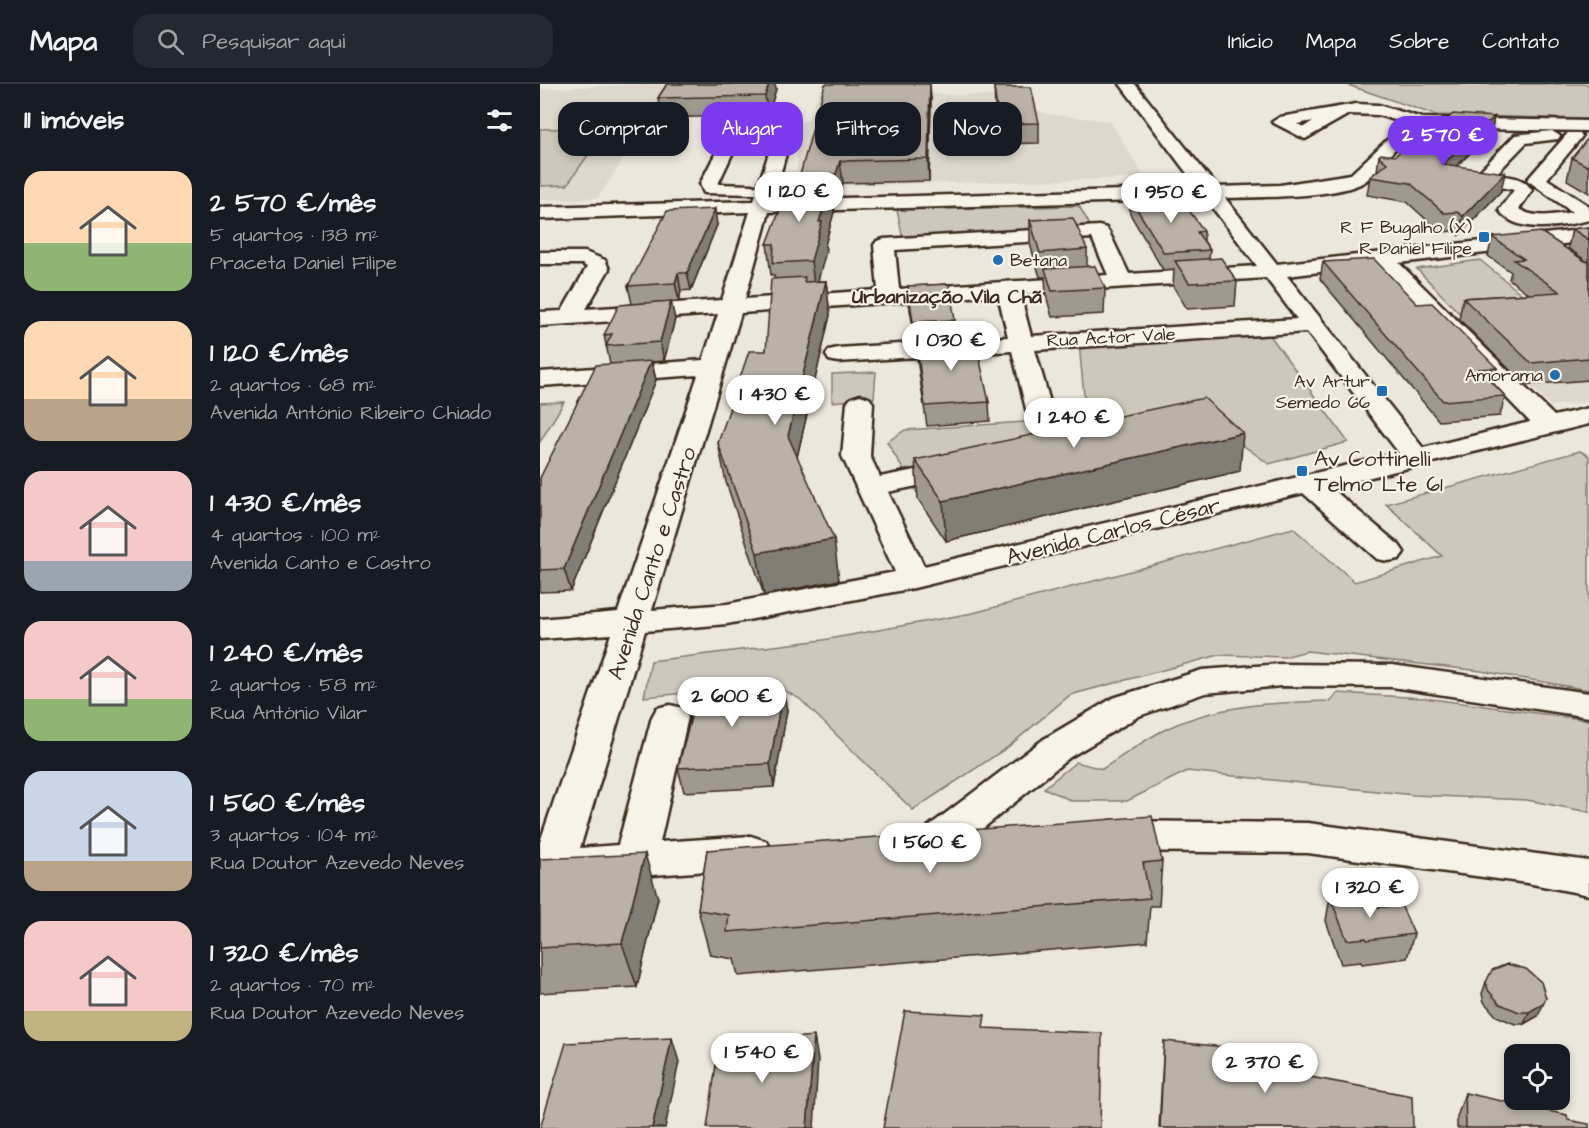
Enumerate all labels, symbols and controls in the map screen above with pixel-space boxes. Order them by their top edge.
search box [133,14,553,68]
text: Mapa [30,22,97,61]
icon: search [154,25,187,58]
text: Pesquisar aqui [202,26,345,57]
text: Início [1228,27,1273,56]
text: Mapa [1306,27,1356,56]
text: Sobre [1389,27,1449,56]
text: Contato [1482,27,1559,56]
text: 11 imóveis [24,102,124,138]
chip: Comprar [558,102,689,156]
chip: Alugar [701,102,803,156]
chip: Filtros [815,102,921,156]
chip: Novo [933,102,1022,156]
icon: filters [483,104,516,137]
pin: 2 570 € [1388,116,1498,167]
text: 2 570 € [1402,121,1484,149]
pin: 1 120 € [744,172,854,223]
pin: 1 950 € [1116,173,1226,224]
text: 1 120 € [768,177,830,205]
text: 1 950 € [1135,178,1207,206]
text: 2 570 €/mês [210,185,376,221]
icon: home [72,195,144,267]
place label: R F Bugalho (X) R Daniel Filipe [1340,215,1472,261]
text: 5 quartos · 138 m² [210,221,379,249]
marker: R F Bugalho (X) R Daniel Filipe [1477,230,1491,244]
place label: Betana [1010,248,1067,273]
text: Praceta Daniel Filipe [210,249,397,277]
marker: Betana [991,253,1005,267]
district label: Urbanização Vila Chã [852,283,1043,311]
pin: 1 030 € [896,321,1006,372]
street label: Rua Actor Vale [1046,322,1176,353]
text: 1 030 € [916,326,986,354]
text: 1 120 €/mês [210,335,349,371]
icon: home [72,345,144,417]
place label: Amorama [1465,363,1543,388]
marker: Amorama [1548,368,1562,382]
place label: Av Artur Semedo 66 [1276,369,1370,415]
text: 2 quartos · 68 m² [210,371,376,399]
pin: 1 430 € [720,375,830,426]
text: 1 430 € [740,380,810,408]
marker: Av Artur Semedo 66 [1375,384,1389,398]
pin: 1 240 € [1019,398,1129,449]
text: Avenida António Ribeiro Chiado [210,399,491,427]
text: 1 240 € [1038,403,1110,431]
street label: Avenida Canto e Castro [600,443,705,684]
place label: Av Cottinelli Telmo Lte 61 [1314,444,1443,500]
marker: Av Cottinelli Telmo Lte 61 [1295,464,1309,478]
text: 1 430 €/mês [210,485,361,521]
street label: Avenida Carlos César [1003,490,1224,573]
icon: home [72,495,144,567]
text: 4 quartos · 100 m² [210,521,380,549]
text: Avenida Canto e Castro [210,549,431,577]
text: 1 240 €/mês [210,635,363,671]
icon: home [72,645,144,717]
text: 2 quartos · 58 m² [210,671,378,699]
pin: 2 600 € [677,677,787,728]
text: 2 600 € [691,682,773,710]
text: Rua António Vilar [210,699,367,727]
text: 1 560 €/mês [210,785,365,821]
icon: home [72,795,144,867]
text: 3 quartos · 104 m² [210,821,378,849]
pin: 1 560 € [875,823,985,874]
text: 1 560 € [893,828,967,856]
text: Rua Doutor Azevedo Neves [210,849,464,877]
pin: 1 320 € [1315,868,1425,919]
text: 1 320 € [1336,873,1404,901]
text: 1 320 €/mês [210,935,359,971]
icon: home [72,945,144,1017]
text: 2 quartos · 70 m² [210,971,375,999]
text: Rua Doutor Azevedo Neves [210,999,464,1027]
pin: 1 540 € [707,1033,817,1084]
text: 1 540 € [725,1038,799,1066]
pin: 2 370 € [1210,1043,1320,1094]
map controls [1504,1044,1570,1110]
button: locate [1504,1044,1570,1110]
text: 2 370 € [1226,1048,1304,1076]

